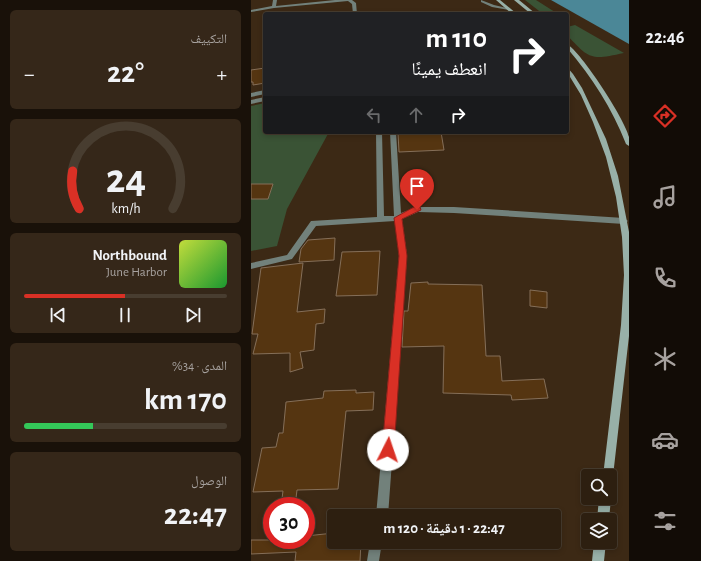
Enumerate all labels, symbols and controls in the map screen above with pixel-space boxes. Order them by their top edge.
text: 110 m [425,25,487,53]
icon: right [501,28,553,80]
text: 22:46 [646,29,684,47]
text: التكييف [191,33,227,46]
text: 22° [107,58,144,88]
text: انعطف يمينًا [411,61,487,79]
text: − [24,63,35,85]
text: + [216,63,227,85]
icon: directions [651,102,679,130]
icon: left [363,104,385,126]
icon: ahead [405,104,427,126]
icon: right [447,104,469,126]
text: 24 [105,159,146,200]
pin [400,169,434,210]
icon: arrive [406,175,428,197]
icon: music [651,183,679,211]
text: km/h [111,202,140,216]
text: Northbound [92,248,167,263]
icon: phone [651,264,679,292]
text: June Harbor [106,266,167,279]
icon: previous [47,304,69,326]
icon: pause [114,304,136,326]
icon: next [182,304,204,326]
icon: climate [651,345,679,373]
text: المدى · 34% [172,360,227,373]
text: 170 km [144,385,227,415]
icon: car [651,426,679,454]
position arrow [367,429,409,471]
map controls [581,469,617,549]
button: search [581,469,617,505]
text: الوصول [191,475,227,488]
speed limit sign: 30 [263,497,315,549]
text: 22:47 [164,500,227,530]
icon: filters [651,507,679,535]
button: layers [581,513,617,549]
text: 22:47 · 1 دقيقة · 120 m [383,521,505,536]

